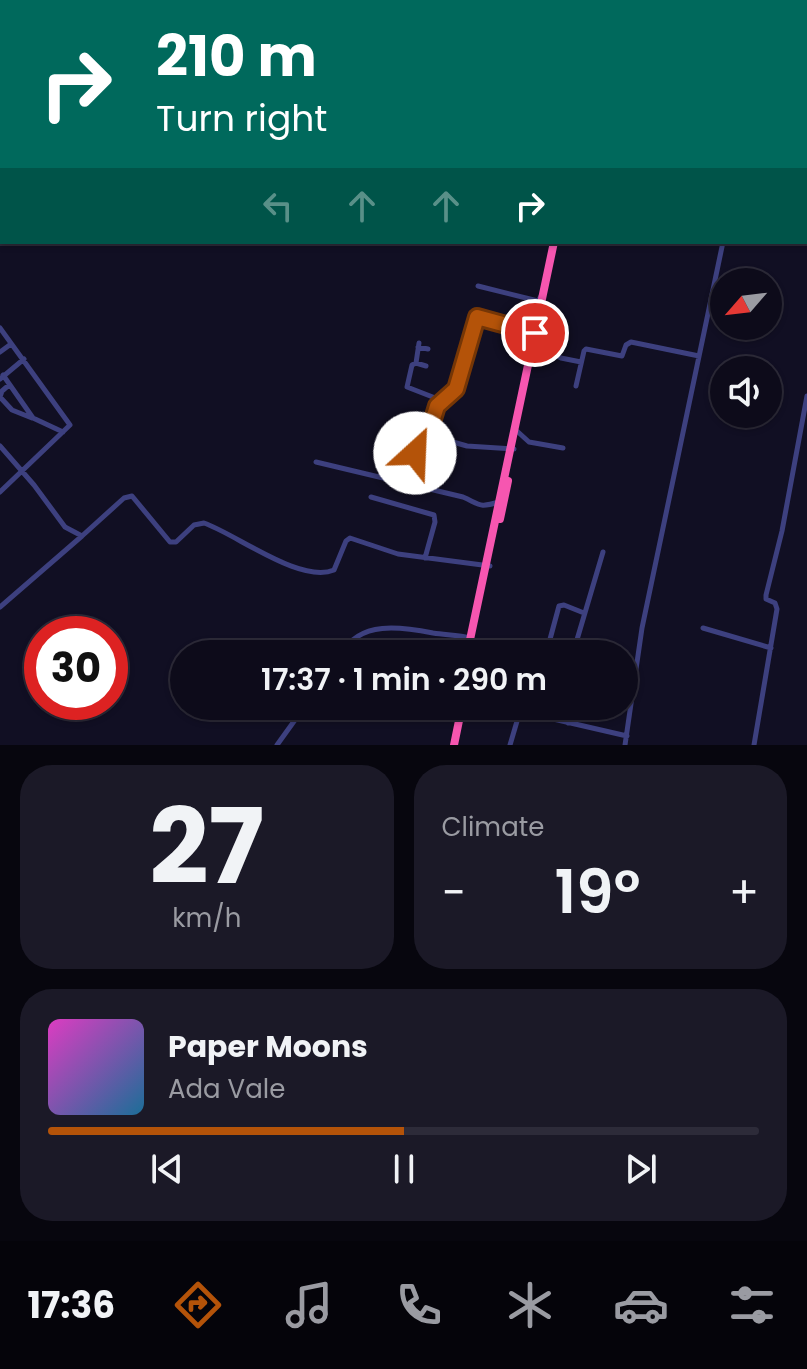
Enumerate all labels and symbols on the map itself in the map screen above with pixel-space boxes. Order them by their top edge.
north arrow [710,268,782,340]
pin [501,299,569,367]
position arrow [373,411,457,495]
speed limit sign: 30 [24,616,128,720]

